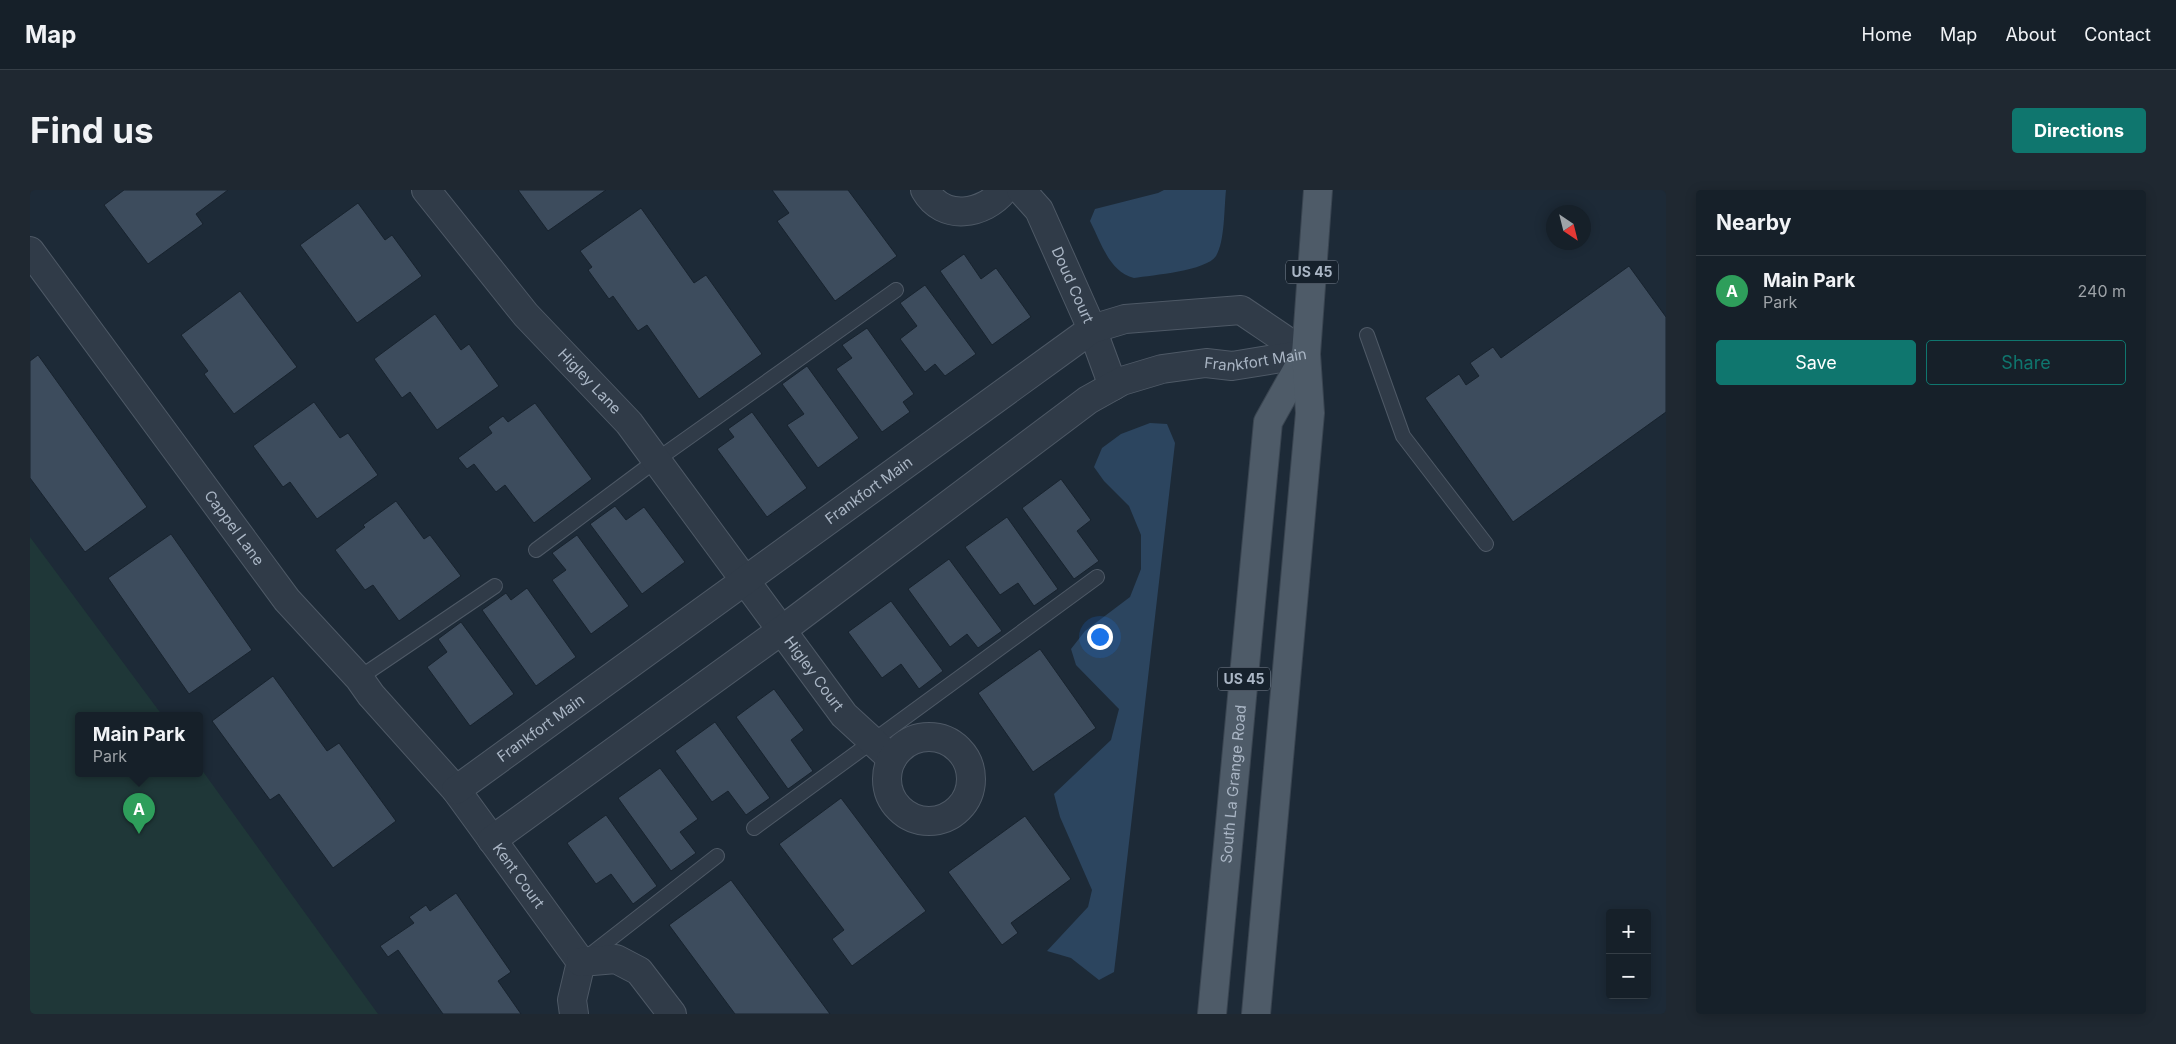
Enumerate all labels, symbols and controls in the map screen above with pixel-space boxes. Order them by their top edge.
text: Map [25,20,76,49]
text: Home [1862,24,1912,45]
text: Map [1940,24,1977,45]
text: About [2005,24,2056,45]
text: Contact [2084,24,2151,45]
button: Directions [2012,108,2146,153]
text: Find us [30,109,154,151]
north arrow [1546,205,1591,250]
text: Nearby [1716,210,1791,235]
street label: Doud Court [1048,244,1098,326]
road number: US 45 [1286,260,1338,284]
text: Main Park [1763,269,1855,292]
text: A [1726,281,1738,301]
text: 240 m [2078,281,2126,301]
text: Park [1763,292,1797,312]
button: Save [1716,340,1916,385]
button: Share [1926,340,2126,385]
street label: Higley Lane [554,344,625,418]
street label: Frankfort Main [1203,344,1308,375]
street label: Frankfort Main [821,452,916,528]
street label: Cappel Lane [200,486,268,569]
your location [1087,624,1113,650]
street label: Higley Court [780,632,848,715]
road number: US 45 [1218,668,1270,690]
street label: Frankfort Main [493,690,588,766]
street label: South La Grange Road [1216,704,1250,864]
popup [75,712,203,777]
text: Main Park [93,723,185,746]
text: Park [93,746,127,766]
pin: A [123,793,155,834]
street label: Kent Court [489,839,549,912]
map controls [1606,909,1651,999]
button: + [1606,909,1651,954]
button: − [1606,954,1651,999]

